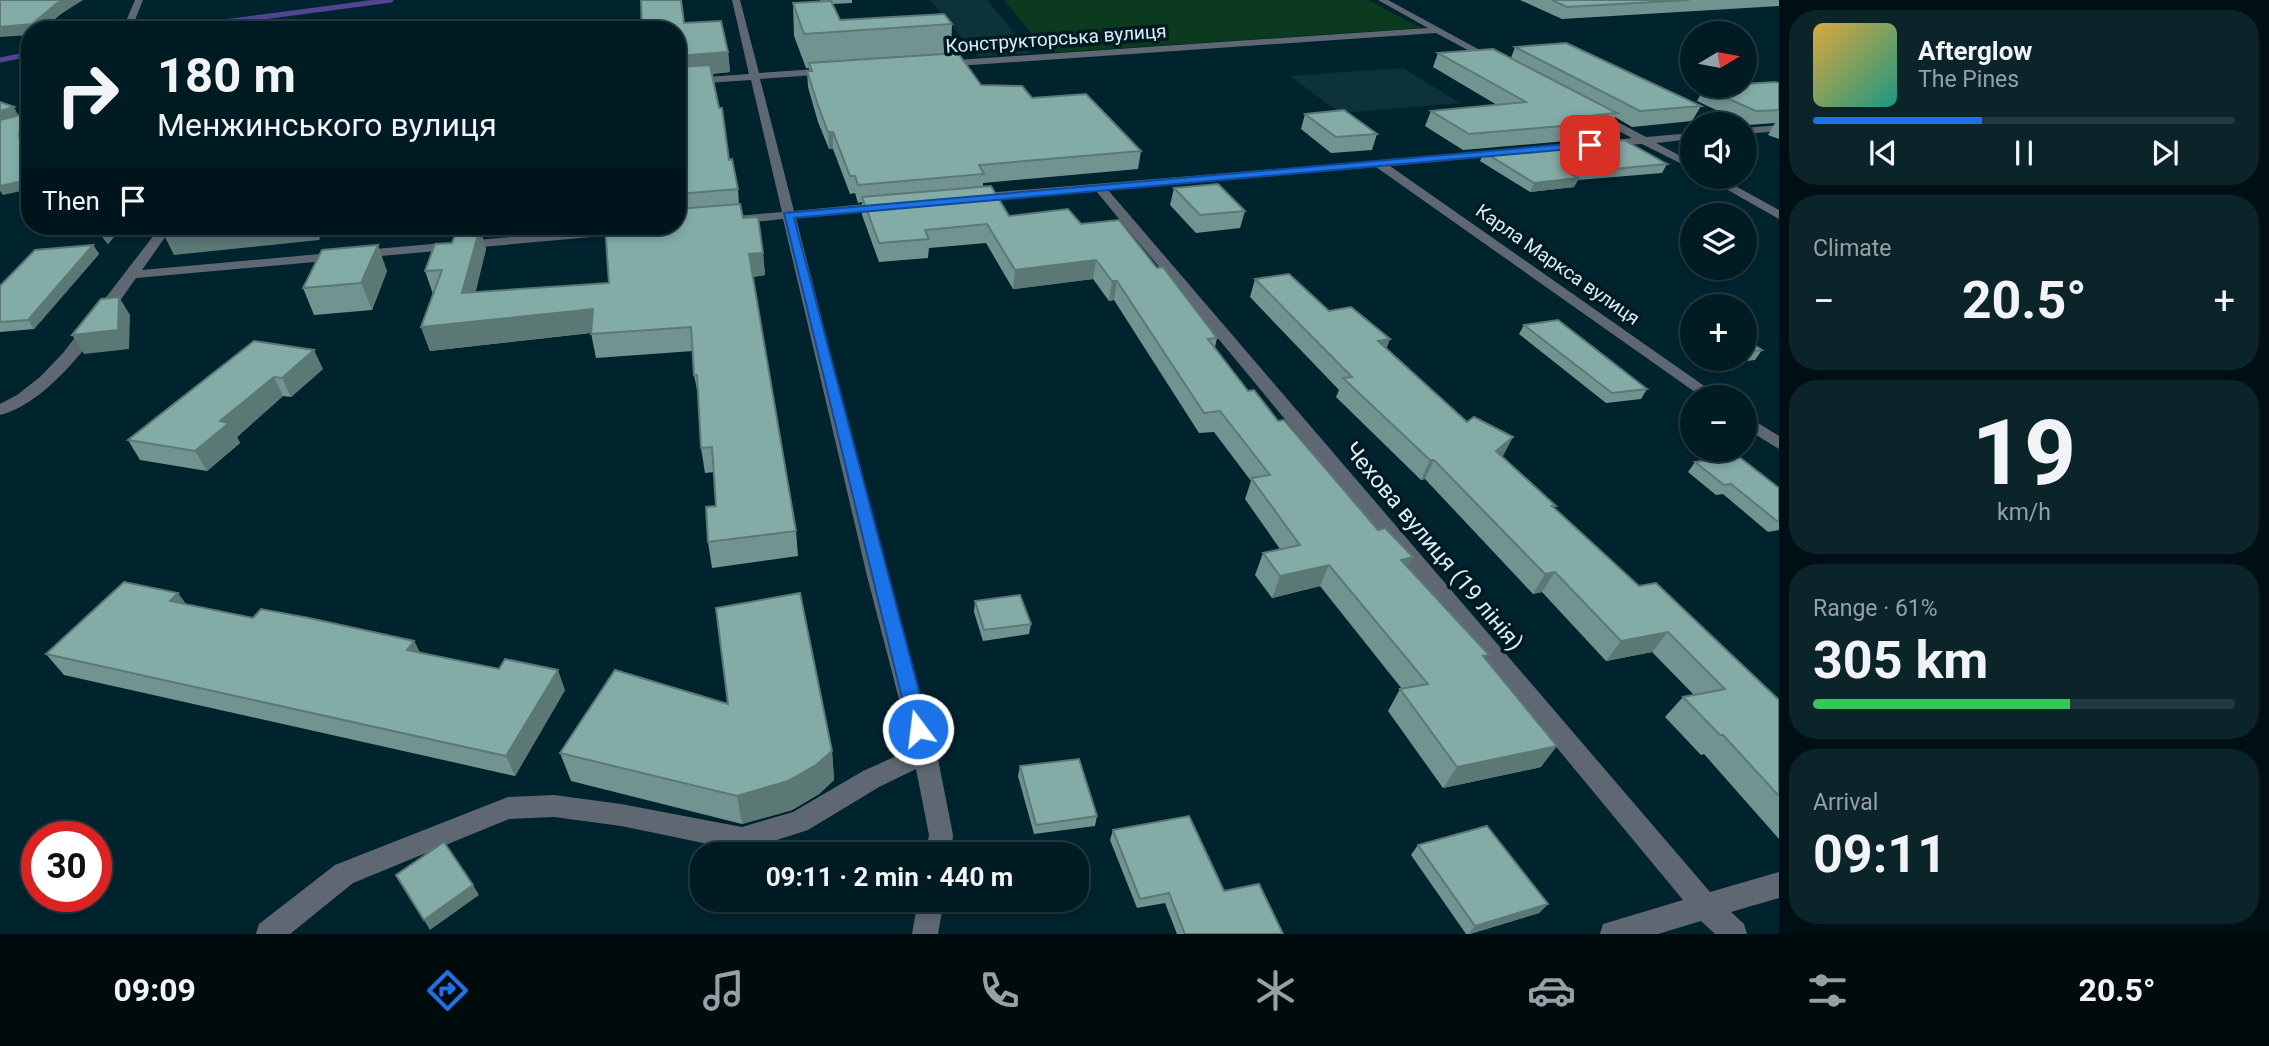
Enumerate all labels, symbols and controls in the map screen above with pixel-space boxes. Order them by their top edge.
street label: Конструкторська вулиця [945,19,1167,58]
north arrow [1680,21,1757,98]
map controls [1680,21,1757,462]
text: Afterglow [1918,36,2032,66]
text: 180 m [157,47,296,104]
icon: right [42,49,133,140]
text: The Pines [1918,66,2019,93]
text: Менжинського вулиця [157,106,497,144]
button: sound [1680,112,1757,189]
pin [1560,115,1620,175]
icon: arrive [1571,126,1609,164]
icon: previous [1864,134,1902,172]
icon: pause [2005,134,2043,172]
icon: next [2146,134,2184,172]
icon: arrive [114,182,152,220]
text: Then [42,186,100,216]
street label: Карла Маркса вулиця [1471,199,1644,330]
button: layers [1680,203,1757,280]
text: Climate [1813,235,1892,262]
text: 20.5° [1962,270,2087,331]
text: − [1813,279,1835,323]
text: + [2213,279,2235,323]
button: + [1680,294,1757,371]
button: − [1680,385,1757,462]
text: 19 [1972,400,2076,506]
street label: Чехова вулиця (19 лiнiя) [1339,437,1529,656]
text: km/h [1997,499,2051,526]
text: Range · 61% [1813,595,1938,622]
text: 305 km [1813,630,1988,691]
position arrow [881,692,955,766]
text: Arrival [1813,789,1878,816]
speed limit sign: 30 [21,821,112,912]
text: 09:11 [1813,824,1947,885]
text: 09:11 · 2 min · 440 m [766,862,1013,892]
icon: directions [423,966,472,1015]
icon: music [699,966,748,1015]
icon: phone [975,966,1024,1015]
icon: climate [1251,966,1300,1015]
icon: car [1527,966,1576,1015]
icon: filters [1803,966,1852,1015]
text: 09:09 [113,971,196,1009]
text: 20.5° [2079,971,2155,1009]

